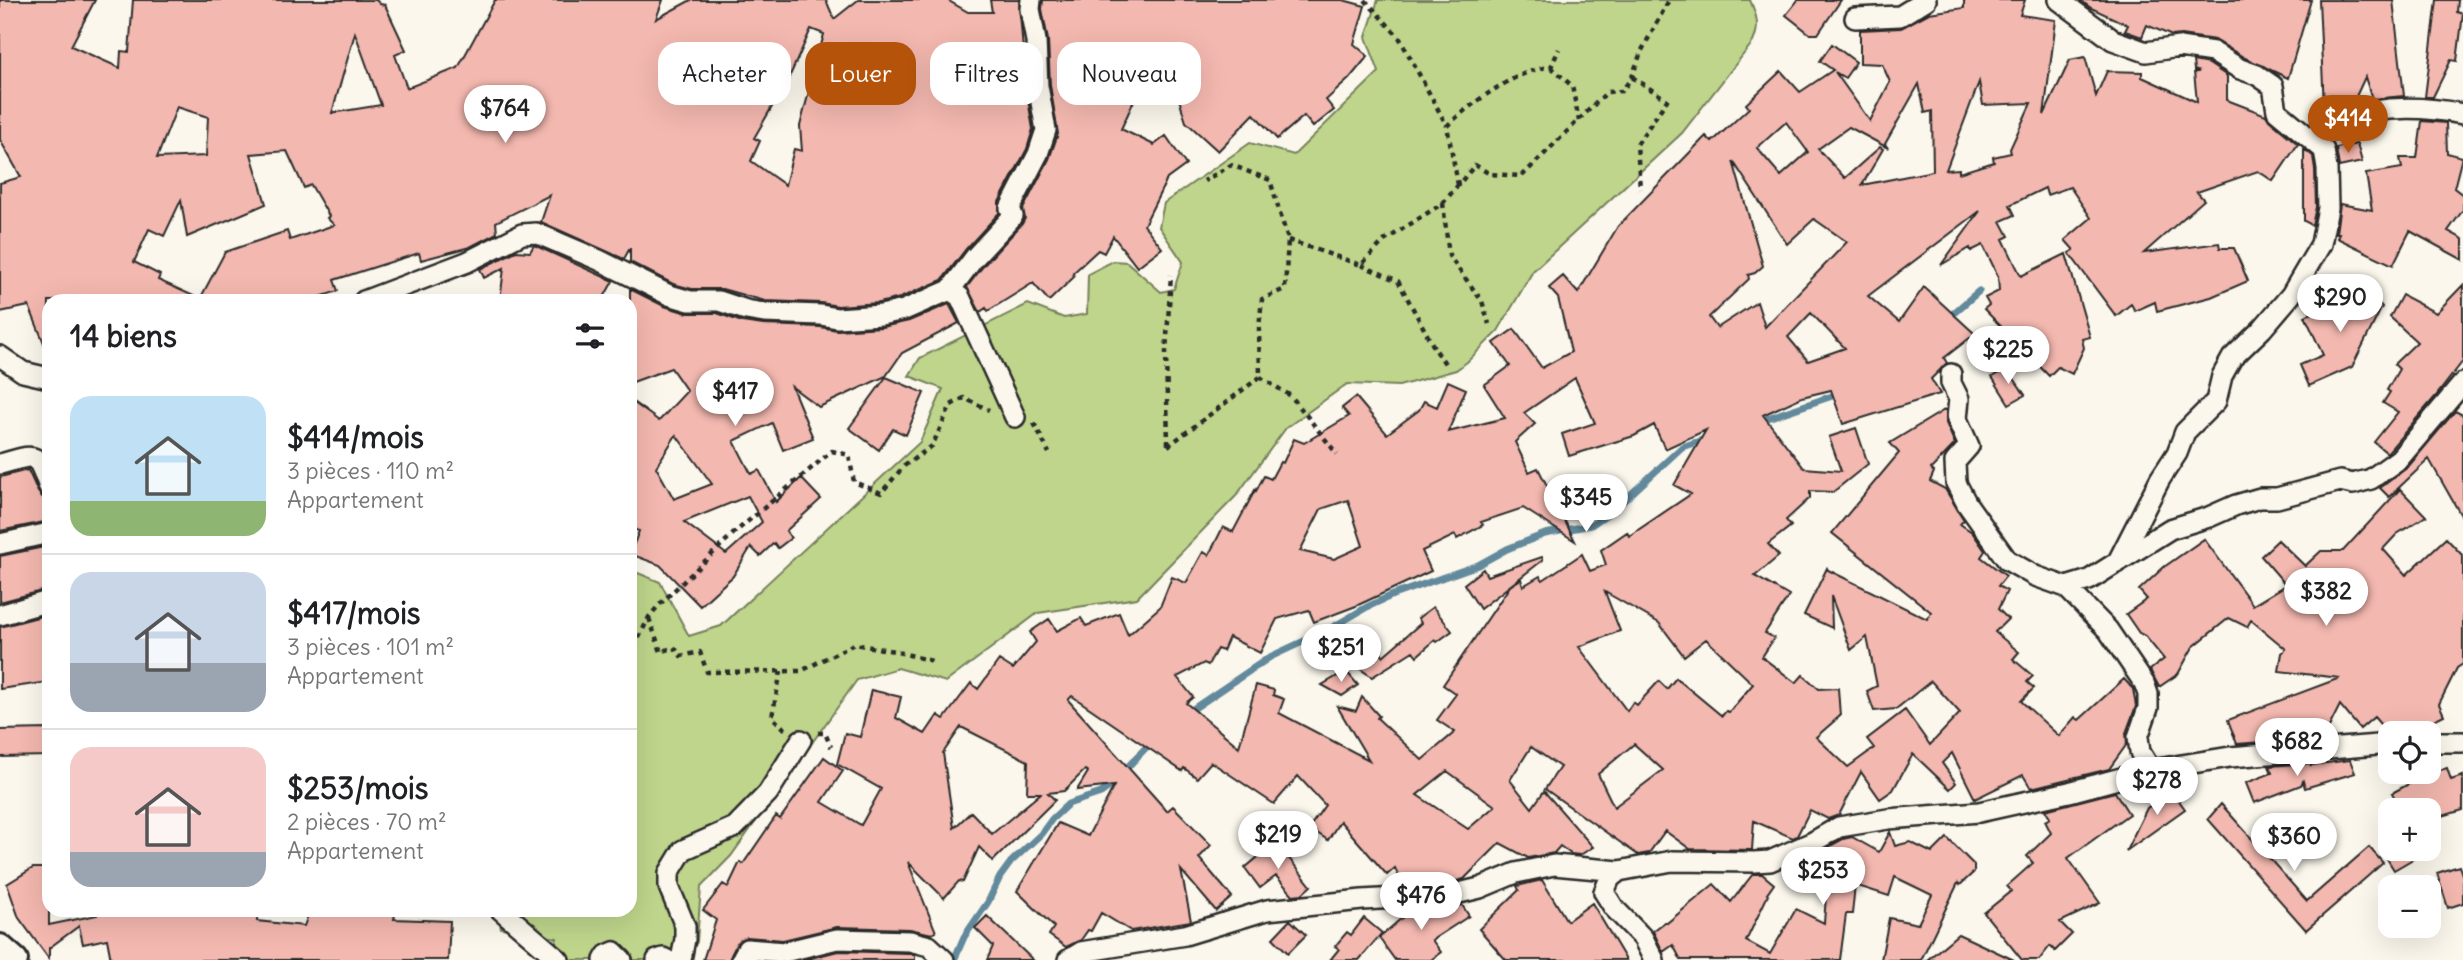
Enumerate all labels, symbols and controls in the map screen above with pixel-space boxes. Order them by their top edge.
chip: Acheter [658,42,791,105]
chip: Louer [805,42,916,105]
chip: Filtres [930,42,1043,105]
chip: Nouveau [1057,42,1201,105]
pin: $764 [464,86,546,145]
text: $764 [480,93,530,122]
pin: $414 [2307,96,2389,155]
text: $414 [2324,103,2372,132]
pin: $290 [2299,274,2381,334]
text: $290 [2313,282,2367,311]
text: 14 biens [70,317,177,355]
icon: filters [571,317,609,355]
pin: $225 [1967,326,2049,386]
text: $225 [1982,334,2034,363]
pin: $417 [694,368,776,428]
text: $417 [712,376,758,405]
text: $414/mois [287,418,424,456]
icon: home [126,424,210,508]
text: 3 pièces · 110 m² [287,456,454,485]
pin: $345 [1545,475,1627,534]
text: $345 [1560,482,1612,511]
text: Appartement [287,485,424,514]
pin: $382 [2285,568,2367,628]
text: $382 [2300,576,2352,605]
text: $417/mois [287,594,421,632]
icon: home [126,600,210,684]
pin: $251 [1300,624,1382,684]
text: 3 pièces · 101 m² [287,632,454,661]
text: $251 [1317,632,1365,661]
text: Appartement [287,661,424,690]
pin: $682 [2256,718,2338,778]
map controls [2378,721,2441,938]
button: locate [2378,721,2441,784]
text: $682 [2271,726,2323,755]
pin: $278 [2116,758,2198,817]
text: $278 [2132,765,2182,794]
text: $253/mois [287,769,428,807]
icon: home [126,775,210,859]
button: + [2378,798,2441,861]
text: 2 pièces · 70 m² [287,807,447,836]
pin: $219 [1237,812,1319,871]
pin: $360 [2253,814,2335,873]
text: $219 [1254,819,1302,848]
text: $360 [2267,821,2321,850]
text: Appartement [287,836,424,865]
pin: $253 [1782,848,1864,907]
text: $253 [1797,855,1849,884]
pin: $476 [1380,872,1462,932]
button: − [2378,875,2441,938]
text: $476 [1396,880,1446,909]

